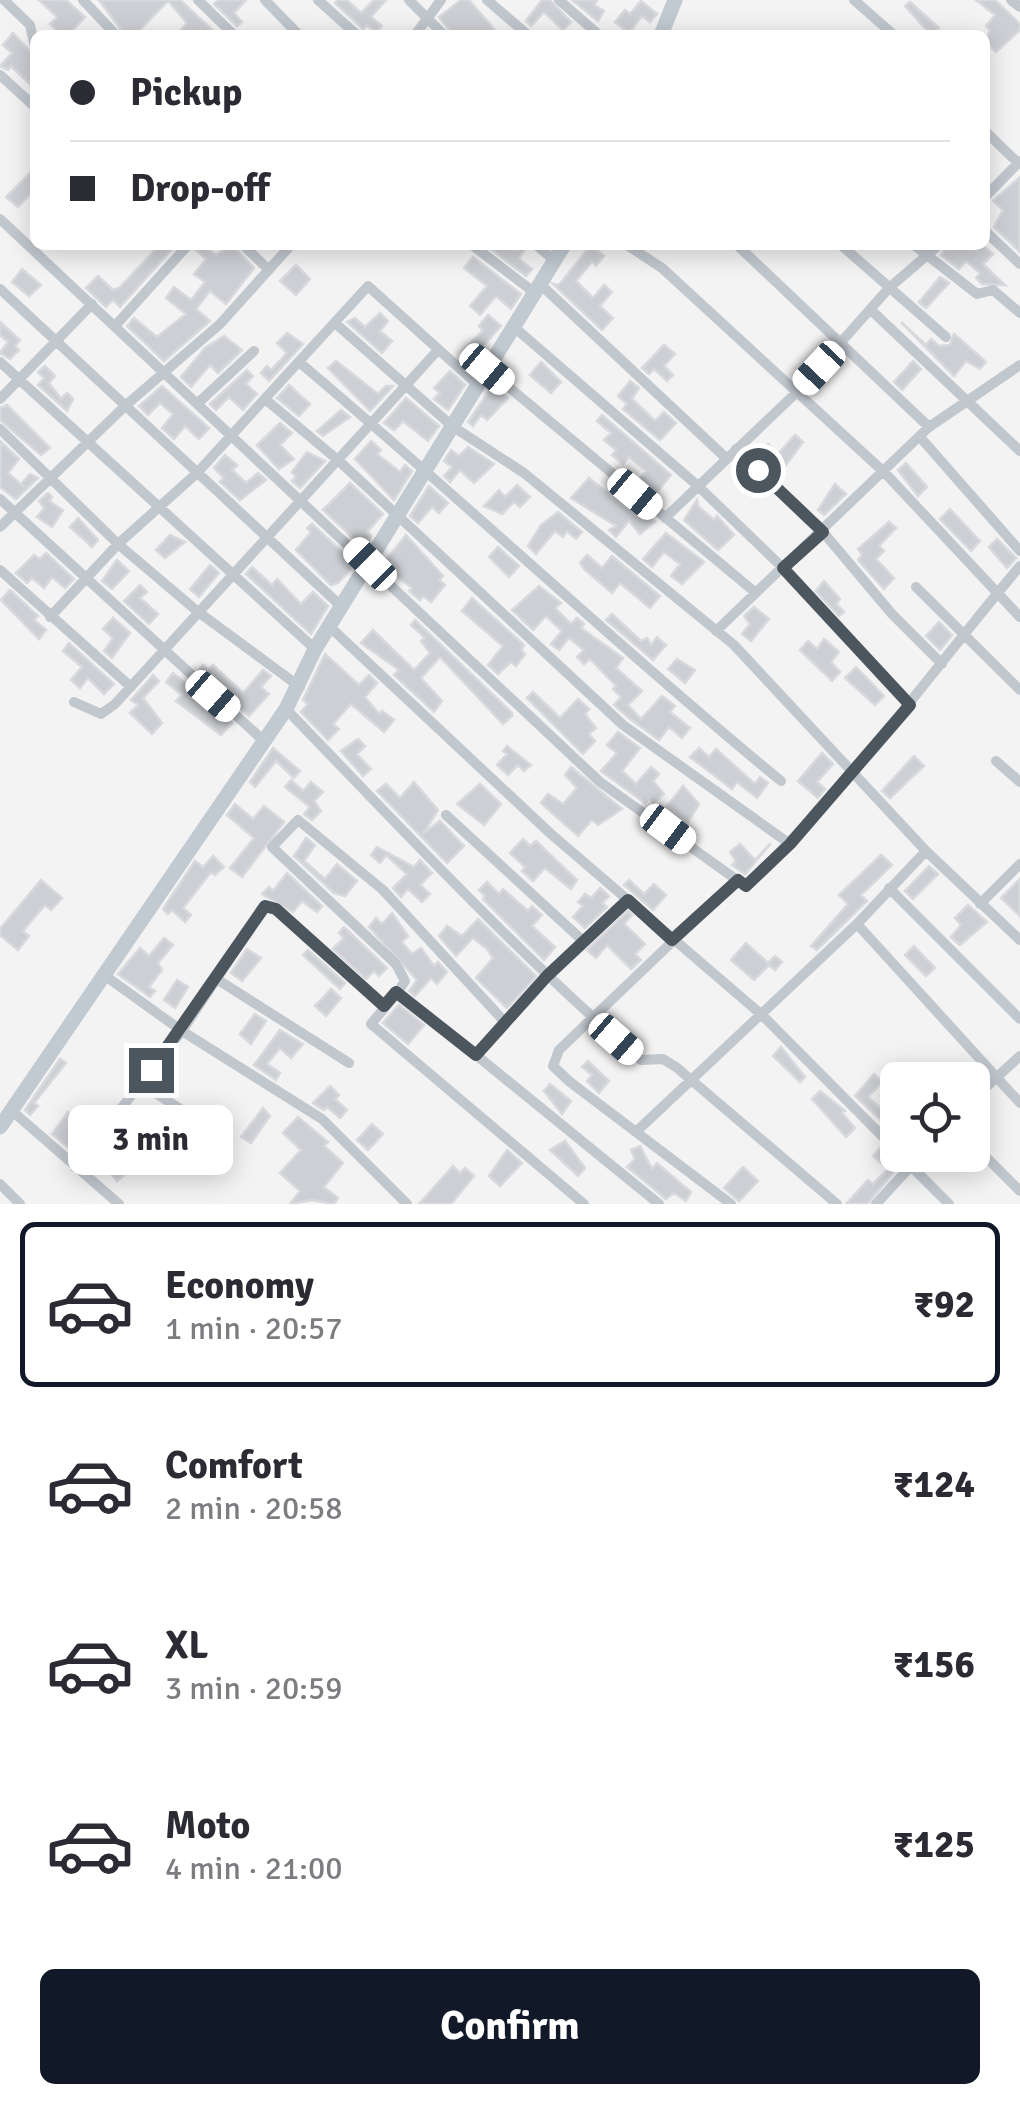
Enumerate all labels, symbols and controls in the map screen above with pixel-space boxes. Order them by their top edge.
text: Pickup [130,69,242,116]
text: Drop-off [130,165,270,212]
car [788,336,850,400]
car [454,338,520,400]
route start [736,448,781,493]
car [602,463,668,525]
car [338,532,402,596]
car [181,665,245,727]
car [635,799,701,859]
car [584,1008,648,1070]
route end [129,1048,174,1093]
map controls [880,1062,990,1172]
button: locate [880,1062,990,1172]
callout: 3 min [68,1105,234,1175]
text: 3 min [112,1120,189,1159]
icon: car [45,1260,135,1350]
text: Economy [165,1262,314,1309]
text: ₹92 [913,1281,975,1328]
text: 1 min · 20:57 [165,1309,343,1348]
icon: car [45,1440,135,1530]
text: Comfort [165,1442,303,1489]
text: ₹124 [893,1461,975,1508]
text: 2 min · 20:58 [165,1489,343,1528]
icon: car [45,1620,135,1710]
text: XL [165,1622,208,1669]
text: ₹156 [893,1641,975,1688]
text: 3 min · 20:59 [165,1669,343,1708]
icon: car [45,1800,135,1890]
text: Moto [165,1802,250,1849]
text: ₹125 [893,1821,975,1868]
text: 4 min · 21:00 [165,1849,343,1888]
button: Confirm [40,1969,980,2084]

